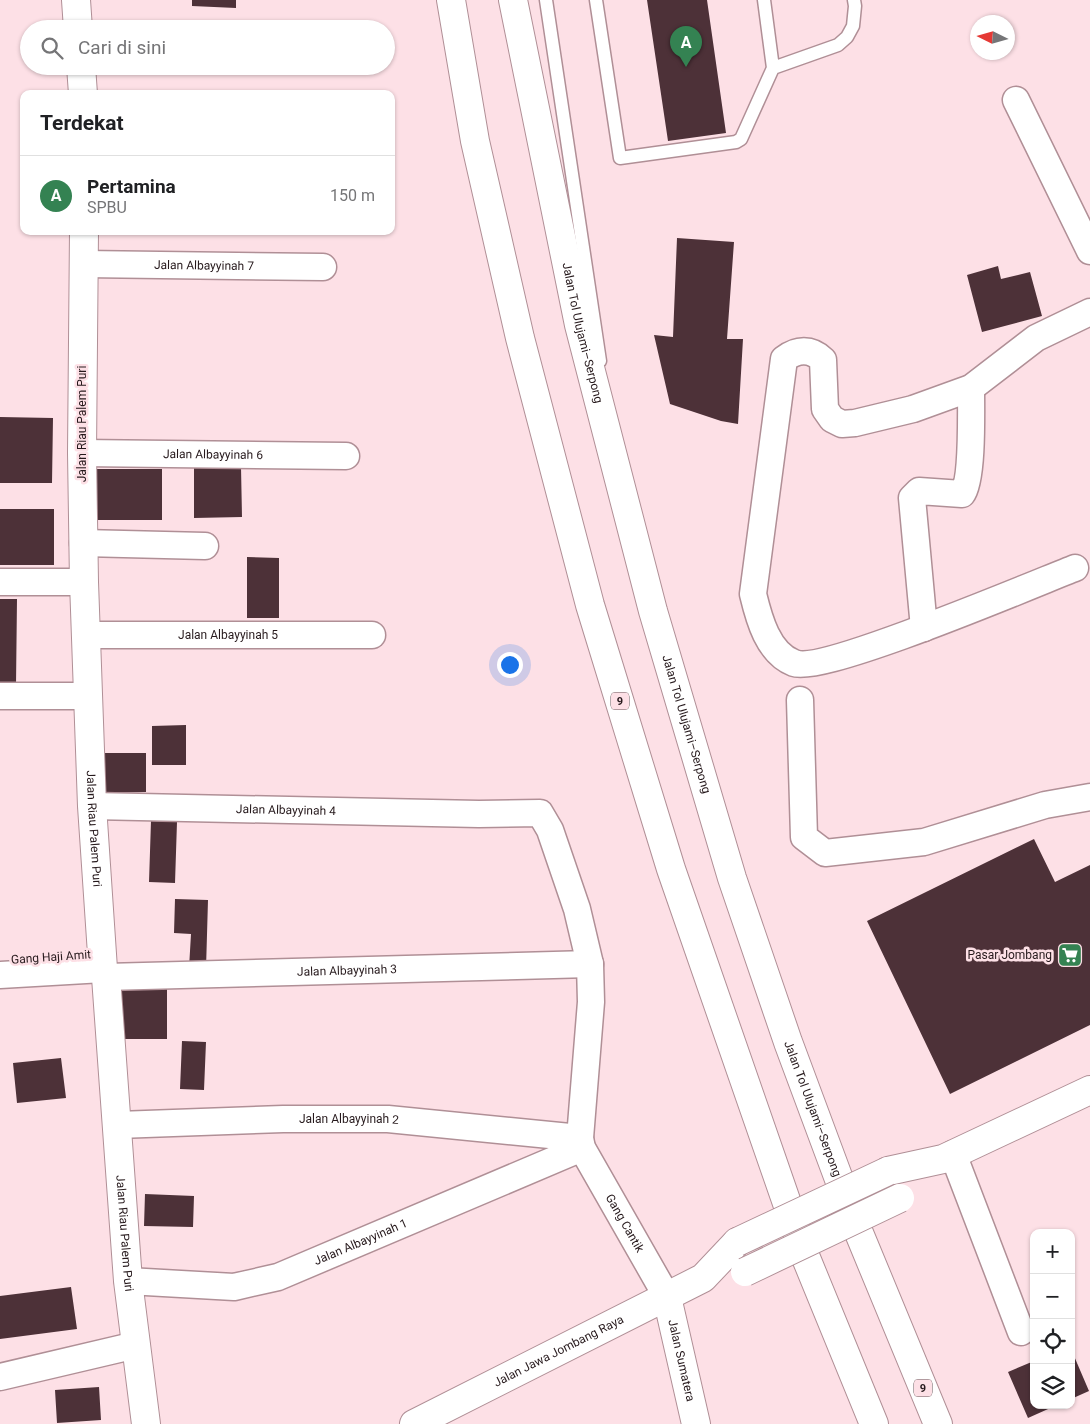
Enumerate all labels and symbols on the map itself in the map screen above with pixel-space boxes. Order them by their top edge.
north arrow [970,15,1015,60]
pin: A [670,26,702,67]
street label: Jalan Albayyinah 7 [154,258,254,273]
street label: Jalan Tol Ulujami–Serpong [559,261,606,405]
street label: Jalan Riau Palem Puri [75,366,89,482]
street label: Jalan Albayyinah 6 [163,447,263,462]
street label: Jalan Albayyinah 5 [178,628,278,642]
your location [497,652,523,678]
street label: Jalan Tol Ulujami–Serpong [659,653,714,795]
road number: 9 [611,692,629,709]
street label: Jalan Riau Palem Puri [84,770,104,888]
street label: Jalan Albayyinah 4 [236,802,336,818]
supermarket icon: Pasar Jombang [1057,942,1083,968]
street label: Gang Haji Amit [11,947,92,967]
place label: Pasar Jombang [968,948,1052,962]
street label: Jalan Albayyinah 3 [297,962,397,979]
street label: Jalan Tol Ulujami–Serpong [781,1039,844,1179]
street label: Jalan Albayyinah 2 [299,1112,400,1127]
street label: Jalan Riau Palem Puri [113,1175,136,1292]
street label: Gang Cantik [603,1191,648,1256]
street label: Jalan Albayyinah 1 [312,1216,409,1268]
street label: Jalan Jawa Jombang Raya [491,1312,626,1390]
street label: Jalan Sumatera [665,1318,698,1403]
road number: 9 [914,1380,932,1396]

